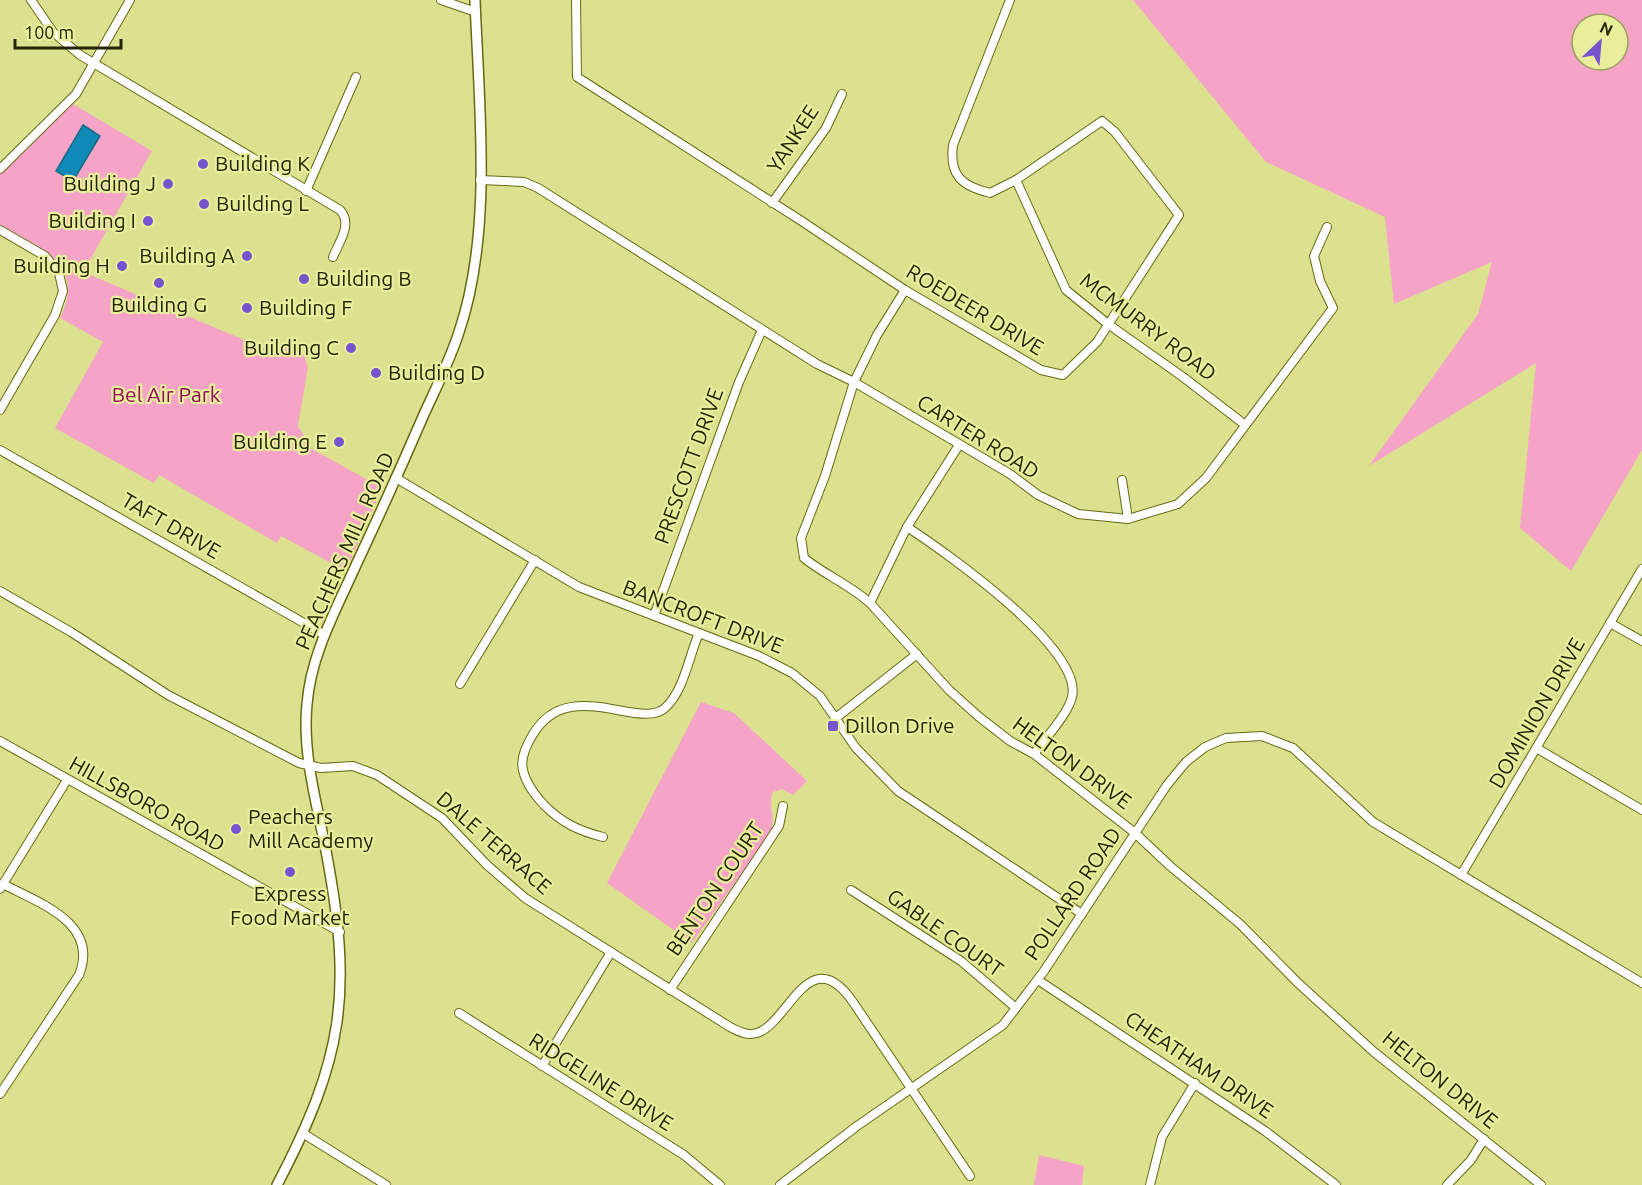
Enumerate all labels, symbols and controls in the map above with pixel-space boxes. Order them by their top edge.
scale bar [15,12,122,50]
north arrow [1570,12,1630,72]
text: N [1597,18,1616,39]
text: 100 m [24,22,74,42]
street label: YANKEE [761,100,823,177]
place label: Building K [215,151,310,175]
marker: Building K [196,157,210,171]
place label: Building J [63,171,156,195]
marker: Building J [161,177,175,191]
place label: Building L [216,191,309,215]
marker: Building L [197,197,211,211]
place label: Building I [48,208,136,232]
marker: Building I [141,214,155,228]
place label: Building A [139,243,235,267]
marker: Building A [240,249,254,263]
place label: Building H [13,253,110,277]
marker: Building H [115,259,129,273]
street label: ROEDEER DRIVE [903,259,1049,360]
place label: Building B [316,266,412,290]
street label: MCMURRY ROAD [1076,267,1221,385]
marker: Building B [297,272,311,286]
marker: Building G [152,276,166,290]
place label: Building G [111,292,207,316]
place label: Building F [259,295,352,319]
marker: Building F [240,301,254,315]
place label: Building C [244,335,339,359]
marker: Building C [344,341,358,355]
place label: Building D [388,360,485,384]
marker: Building D [369,366,383,380]
park label: Bel Air Park [112,382,221,406]
street label: PRESCOTT DRIVE [649,384,727,547]
street label: CARTER ROAD [913,389,1044,483]
place label: Building E [233,429,327,453]
marker: Building E [332,435,346,449]
street label: PEACHERS MILL ROAD [290,448,399,653]
street label: TAFT DRIVE [118,487,225,563]
street label: BANCROFT DRIVE [619,574,787,658]
street label: DOMINION DRIVE [1483,633,1589,792]
street label: HELTON DRIVE [1009,711,1137,813]
place label: Dillon Drive [845,713,955,737]
marker: Dillon Drive [826,719,840,733]
street label: HILLSBORO ROAD [66,750,229,856]
street label: DALE TERRACE [432,786,557,899]
place label: Peachers Mill Academy [248,804,373,852]
street label: BENTON COURT [661,817,768,960]
marker: Peachers Mill Academy [229,822,243,836]
street label: POLLARD ROAD [1019,823,1125,964]
marker: Express Food Market [283,865,297,879]
place label: Express Food Market [230,881,350,929]
street label: GABLE COURT [883,883,1009,981]
street label: CHEATHAM DRIVE [1121,1006,1278,1123]
street label: HELTON DRIVE [1378,1026,1503,1133]
street label: RIDGELINE DRIVE [525,1027,678,1135]

